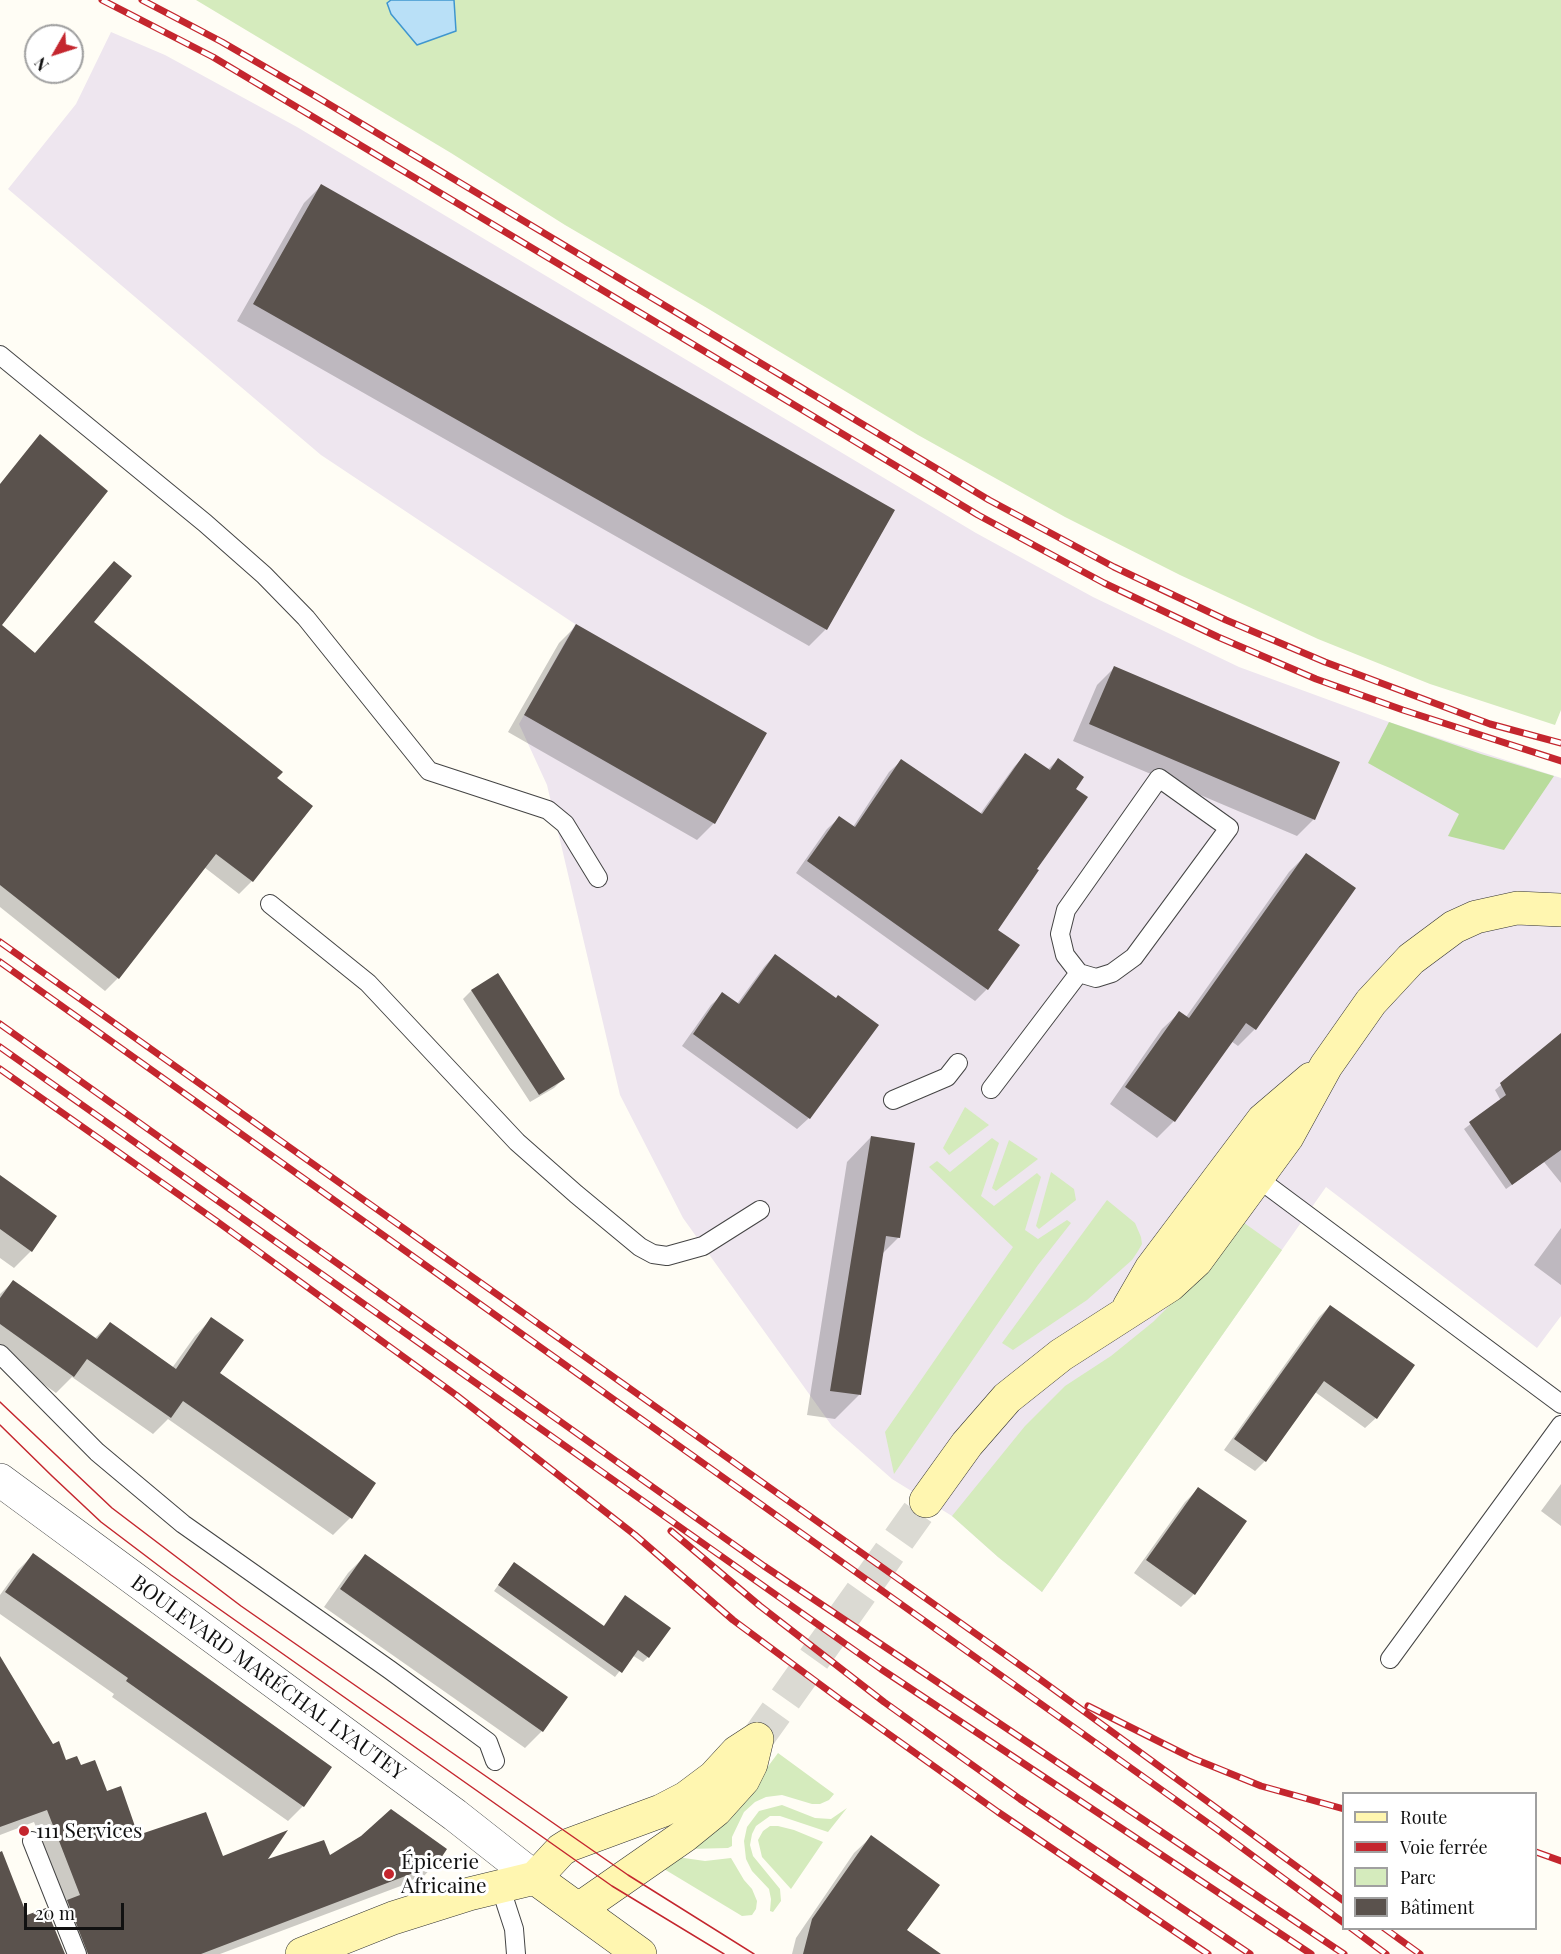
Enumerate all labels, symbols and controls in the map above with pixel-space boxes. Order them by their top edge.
north arrow [24,24,84,84]
text: N [29,53,53,75]
street label: BOULEVARD MARÉCHAL LYAUTEY [126,1570,410,1786]
legend [1342,1792,1537,1930]
text: Route [1400,1805,1447,1829]
place label: 111 Services [36,1818,142,1844]
marker: 111 Services [17,1824,31,1838]
text: Voie ferrée [1400,1835,1488,1859]
place label: Épicerie Africaine [401,1849,487,1899]
text: Parc [1400,1865,1436,1889]
marker: Épicerie Africaine [382,1867,396,1881]
scale bar [27,1891,128,1929]
text: Bâtiment [1400,1895,1474,1919]
text: 20 m [35,1901,75,1925]

